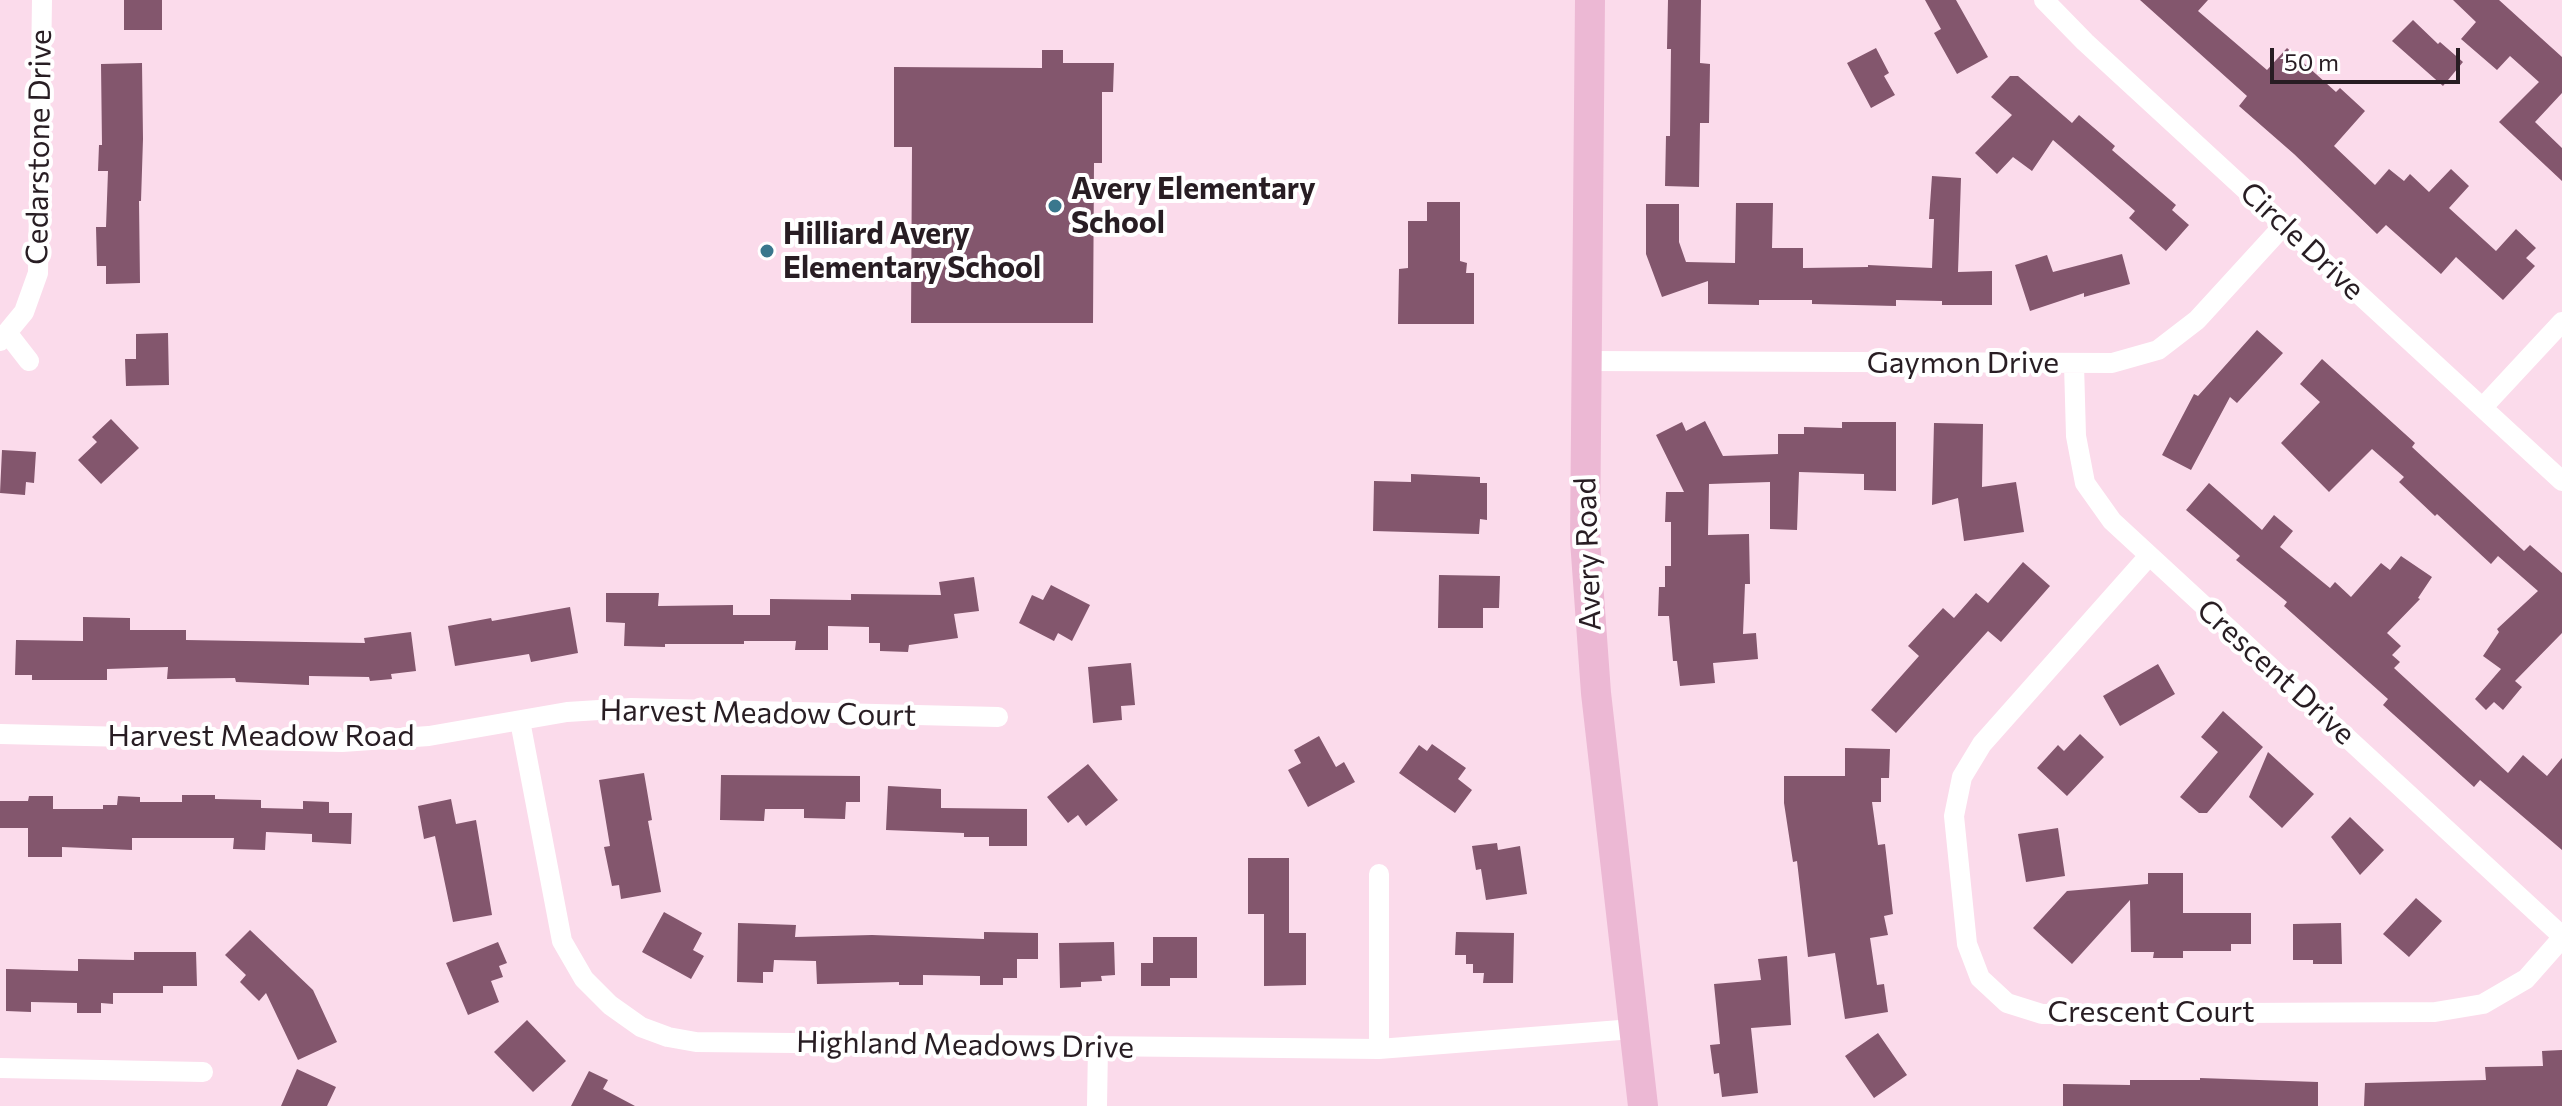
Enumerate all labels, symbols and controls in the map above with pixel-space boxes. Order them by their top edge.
street label: Cedarstone Drive [19,29,59,265]
scale bar [2274,32,2464,82]
text: 50 m [2284,47,2339,76]
place label: Avery Elementary School [1071,171,1316,242]
street label: Circle Drive [2233,175,2371,307]
marker: Avery Elementary School [1046,197,1064,215]
place label: Hilliard Avery Elementary School [783,216,1041,286]
marker: Hilliard Avery Elementary School [758,242,776,260]
street label: Gaymon Drive [1867,345,2059,381]
street label: Avery Road [1567,477,1609,631]
street label: Crescent Drive [2190,592,2362,752]
street label: Harvest Meadow Court [599,692,917,734]
street label: Harvest Meadow Road [107,718,415,754]
street label: Crescent Court [2048,994,2254,1030]
street label: Highland Meadows Drive [796,1024,1134,1066]

